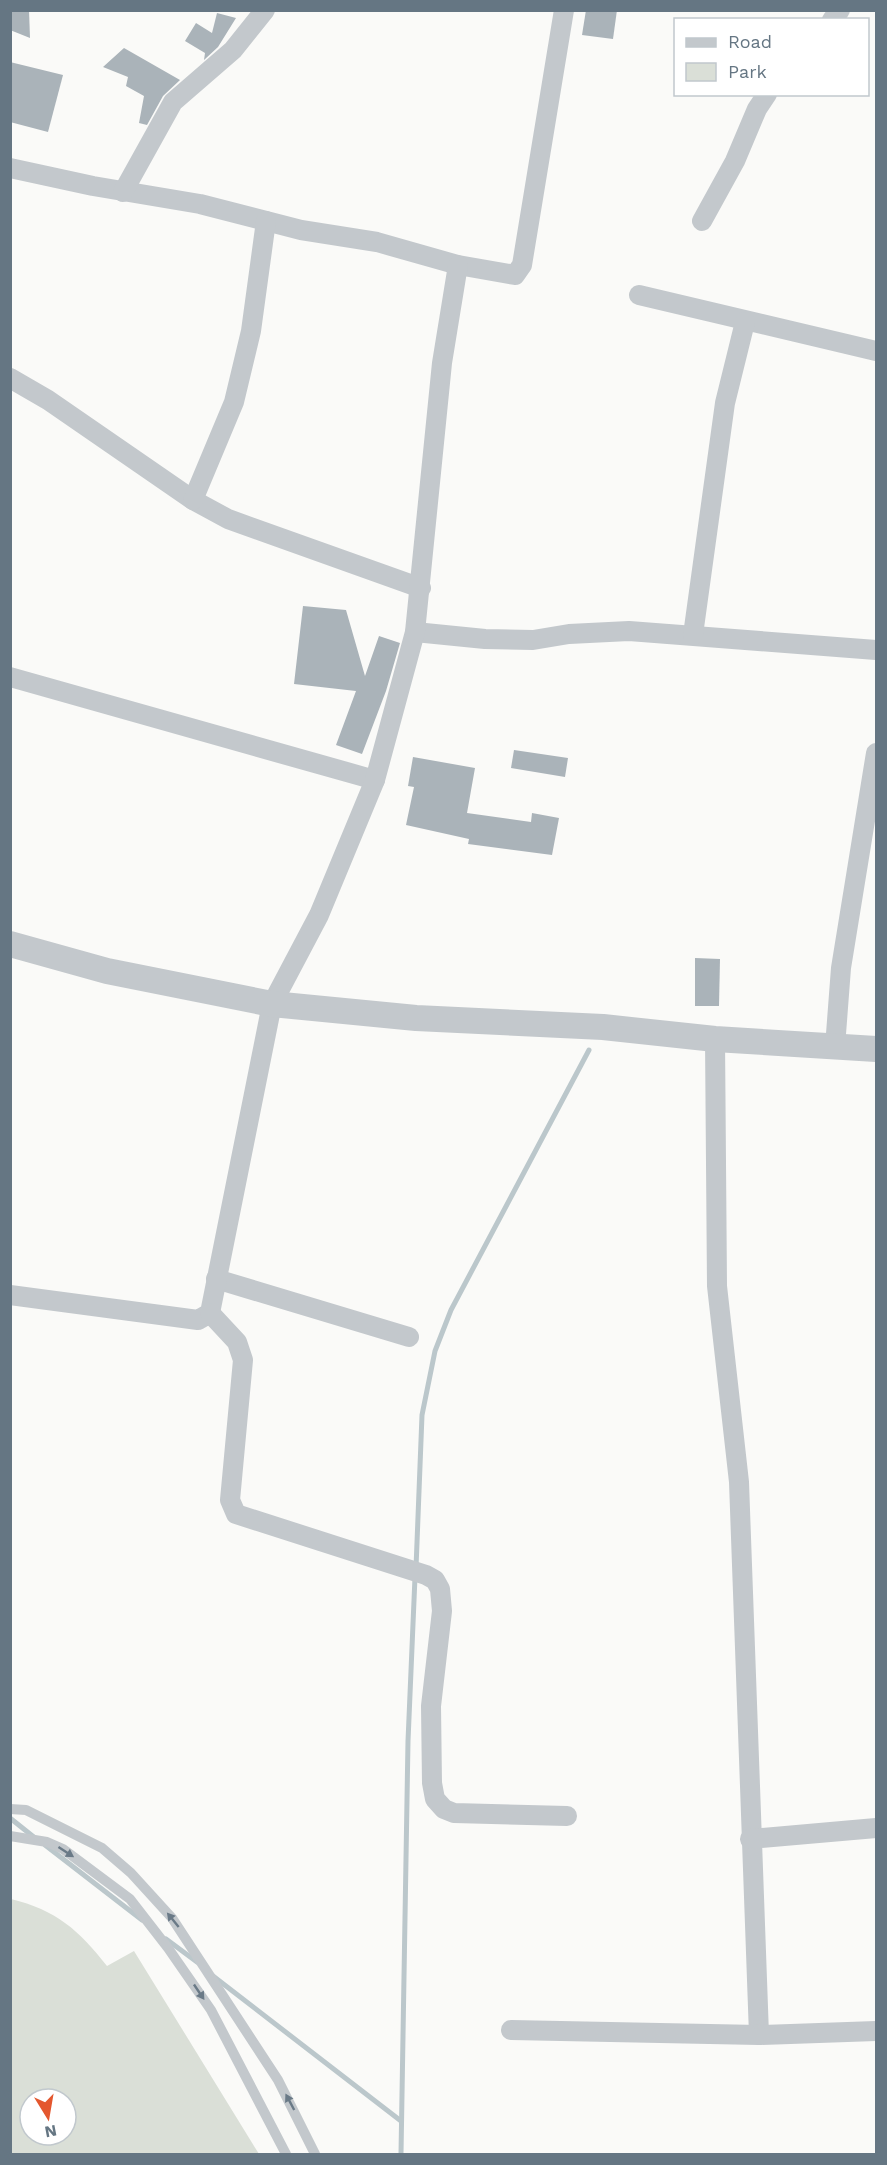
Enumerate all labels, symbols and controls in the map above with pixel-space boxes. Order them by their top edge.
legend [674,18,869,96]
text: Road [728,31,772,52]
text: Park [728,61,767,82]
one-way arrow [57,1847,74,1858]
one-way arrow [167,1912,180,1928]
one-way arrow [193,1984,204,2000]
north arrow [18,2087,78,2147]
one-way arrow [285,2093,294,2110]
text: N [43,2121,58,2142]

